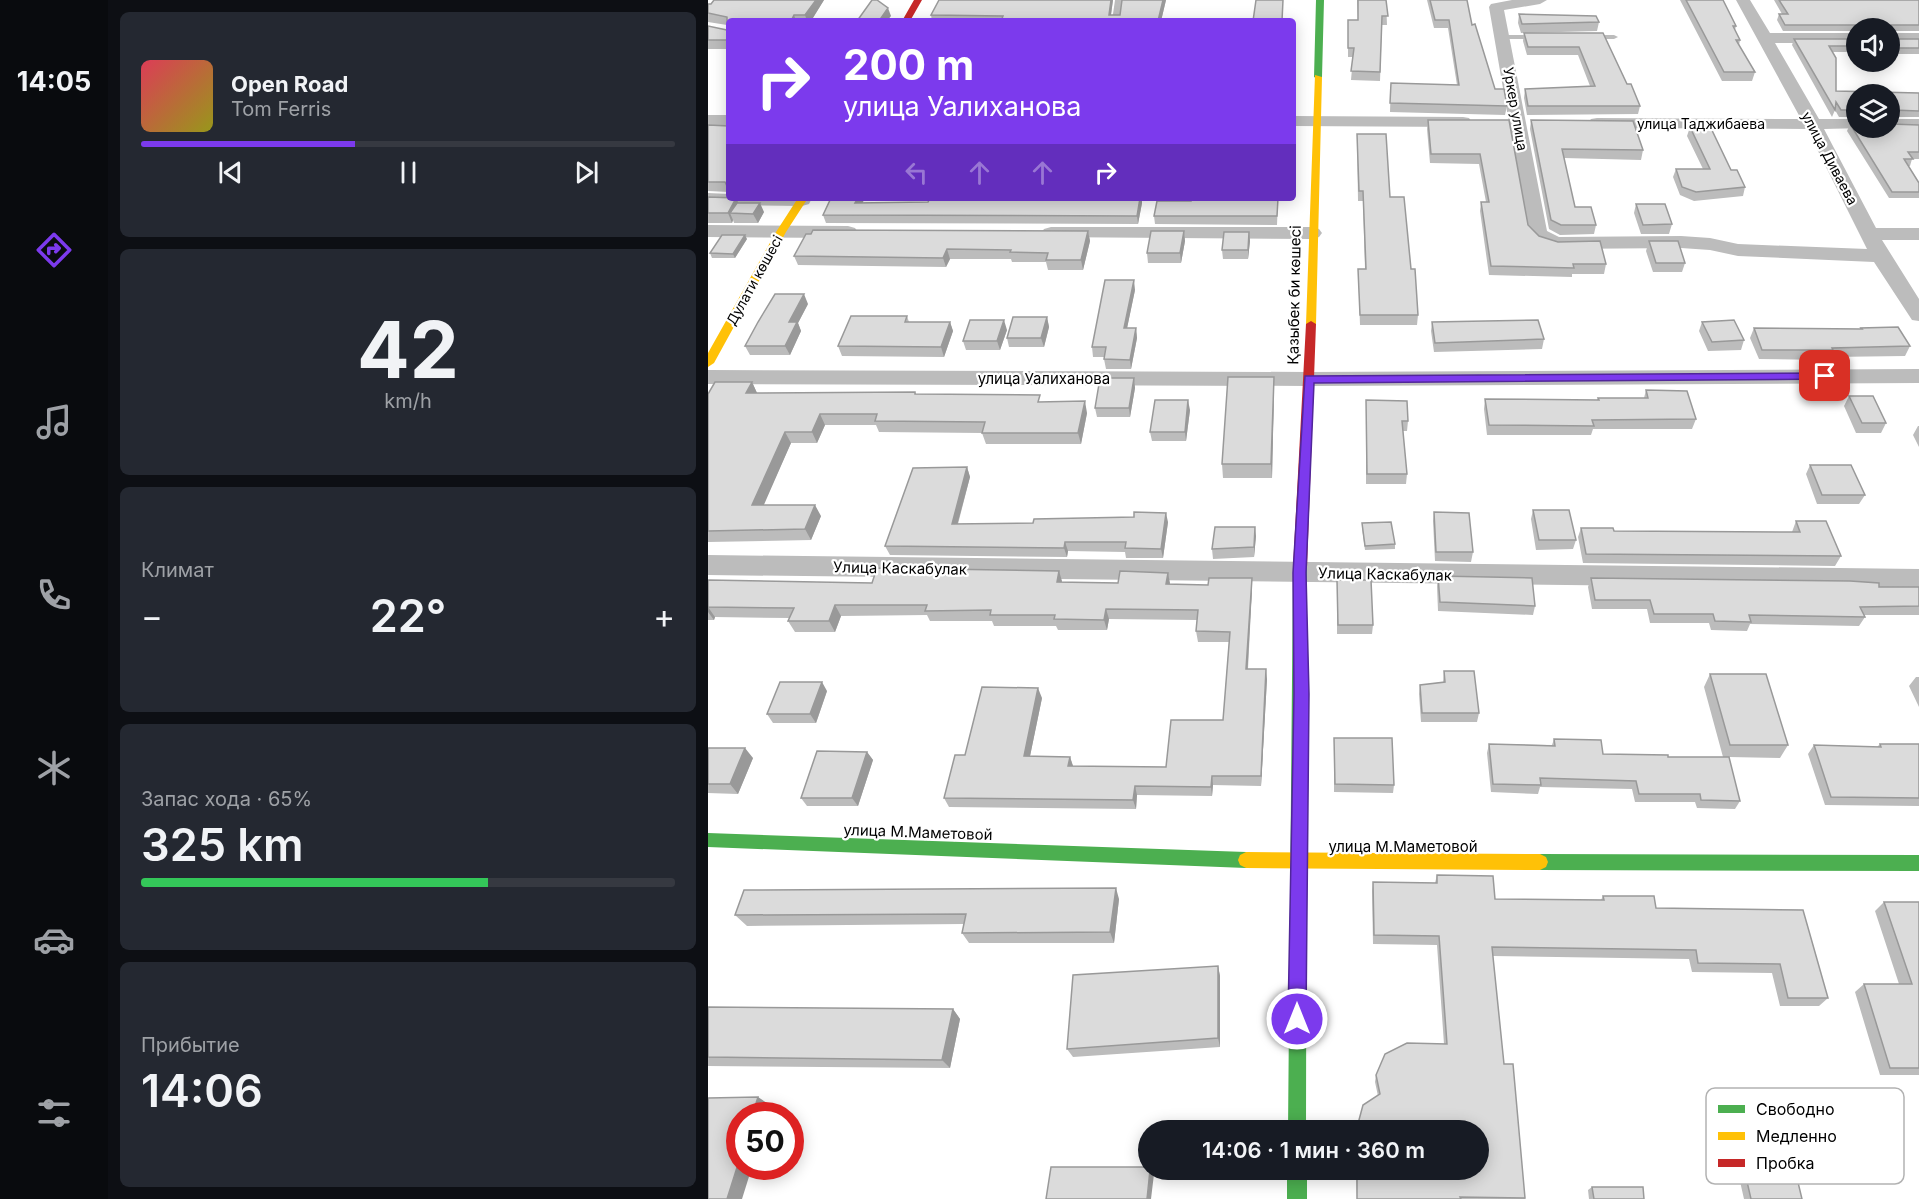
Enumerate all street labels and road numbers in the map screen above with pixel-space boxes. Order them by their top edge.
street label: Уркер улица [1500,66,1532,152]
street label: улица Диваева [1798,108,1862,208]
street label: улица Таджибаева [1637,115,1765,132]
street label: Қазыбек би көшесі [1283,225,1305,365]
street label: Дулати көшесі [722,232,786,328]
street label: улица Уалиханова [978,369,1110,388]
street label: Улица Каскабулак [833,557,967,579]
street label: Улица Каскабулак [1318,563,1452,585]
street label: улица М.Маметовой [843,820,993,844]
street label: улица М.Маметовой [1328,837,1478,856]

